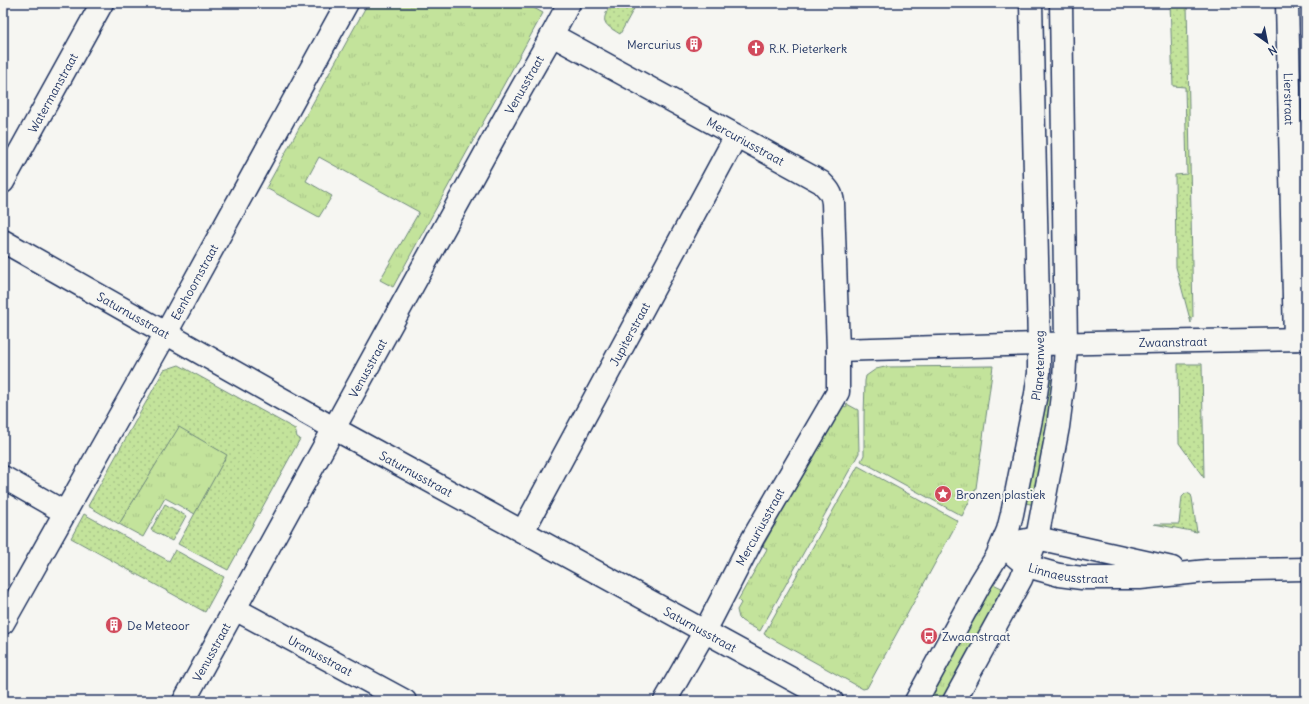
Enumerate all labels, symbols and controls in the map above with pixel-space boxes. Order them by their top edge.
north arrow [1247,22,1287,62]
building icon: Mercurius [684,34,704,54]
place label: Mercurius [627,37,681,52]
church icon: R.K. Pieterkerk [746,38,766,58]
place label: R.K. Pieterkerk [769,41,847,56]
text: N [1265,42,1279,58]
street label: Watermanstraat [24,50,80,135]
street label: Venusstraat [501,53,546,116]
street label: Lierstraat [1281,72,1297,125]
street label: Mercuriusstraat [704,114,787,168]
street label: Eenhoornstraat [167,241,221,322]
street label: Saturnusstraat [95,288,172,341]
street label: Jupiterstraat [606,299,653,368]
street label: Planetenweg [1027,330,1047,402]
street label: Zwaanstraat [1139,333,1207,350]
street label: Venusstraat [345,336,389,400]
street label: Saturnusstraat [377,447,455,499]
place icon: Bronzen plastiek [933,484,953,504]
street label: Mercuriusstraat [733,486,787,568]
place label: Bronzen plastiek [956,487,1045,502]
street label: Linnaeusstraat [1027,559,1108,586]
street label: Saturnusstraat [661,603,739,655]
building icon: De Meteoor [104,615,124,635]
place label: De Meteoor [127,618,190,633]
street label: Venusstraat [189,620,233,684]
bus stop icon: Zwaanstraat [919,626,939,646]
place label: Zwaanstraat [942,629,1010,644]
street label: Uranusstraat [285,632,355,679]

